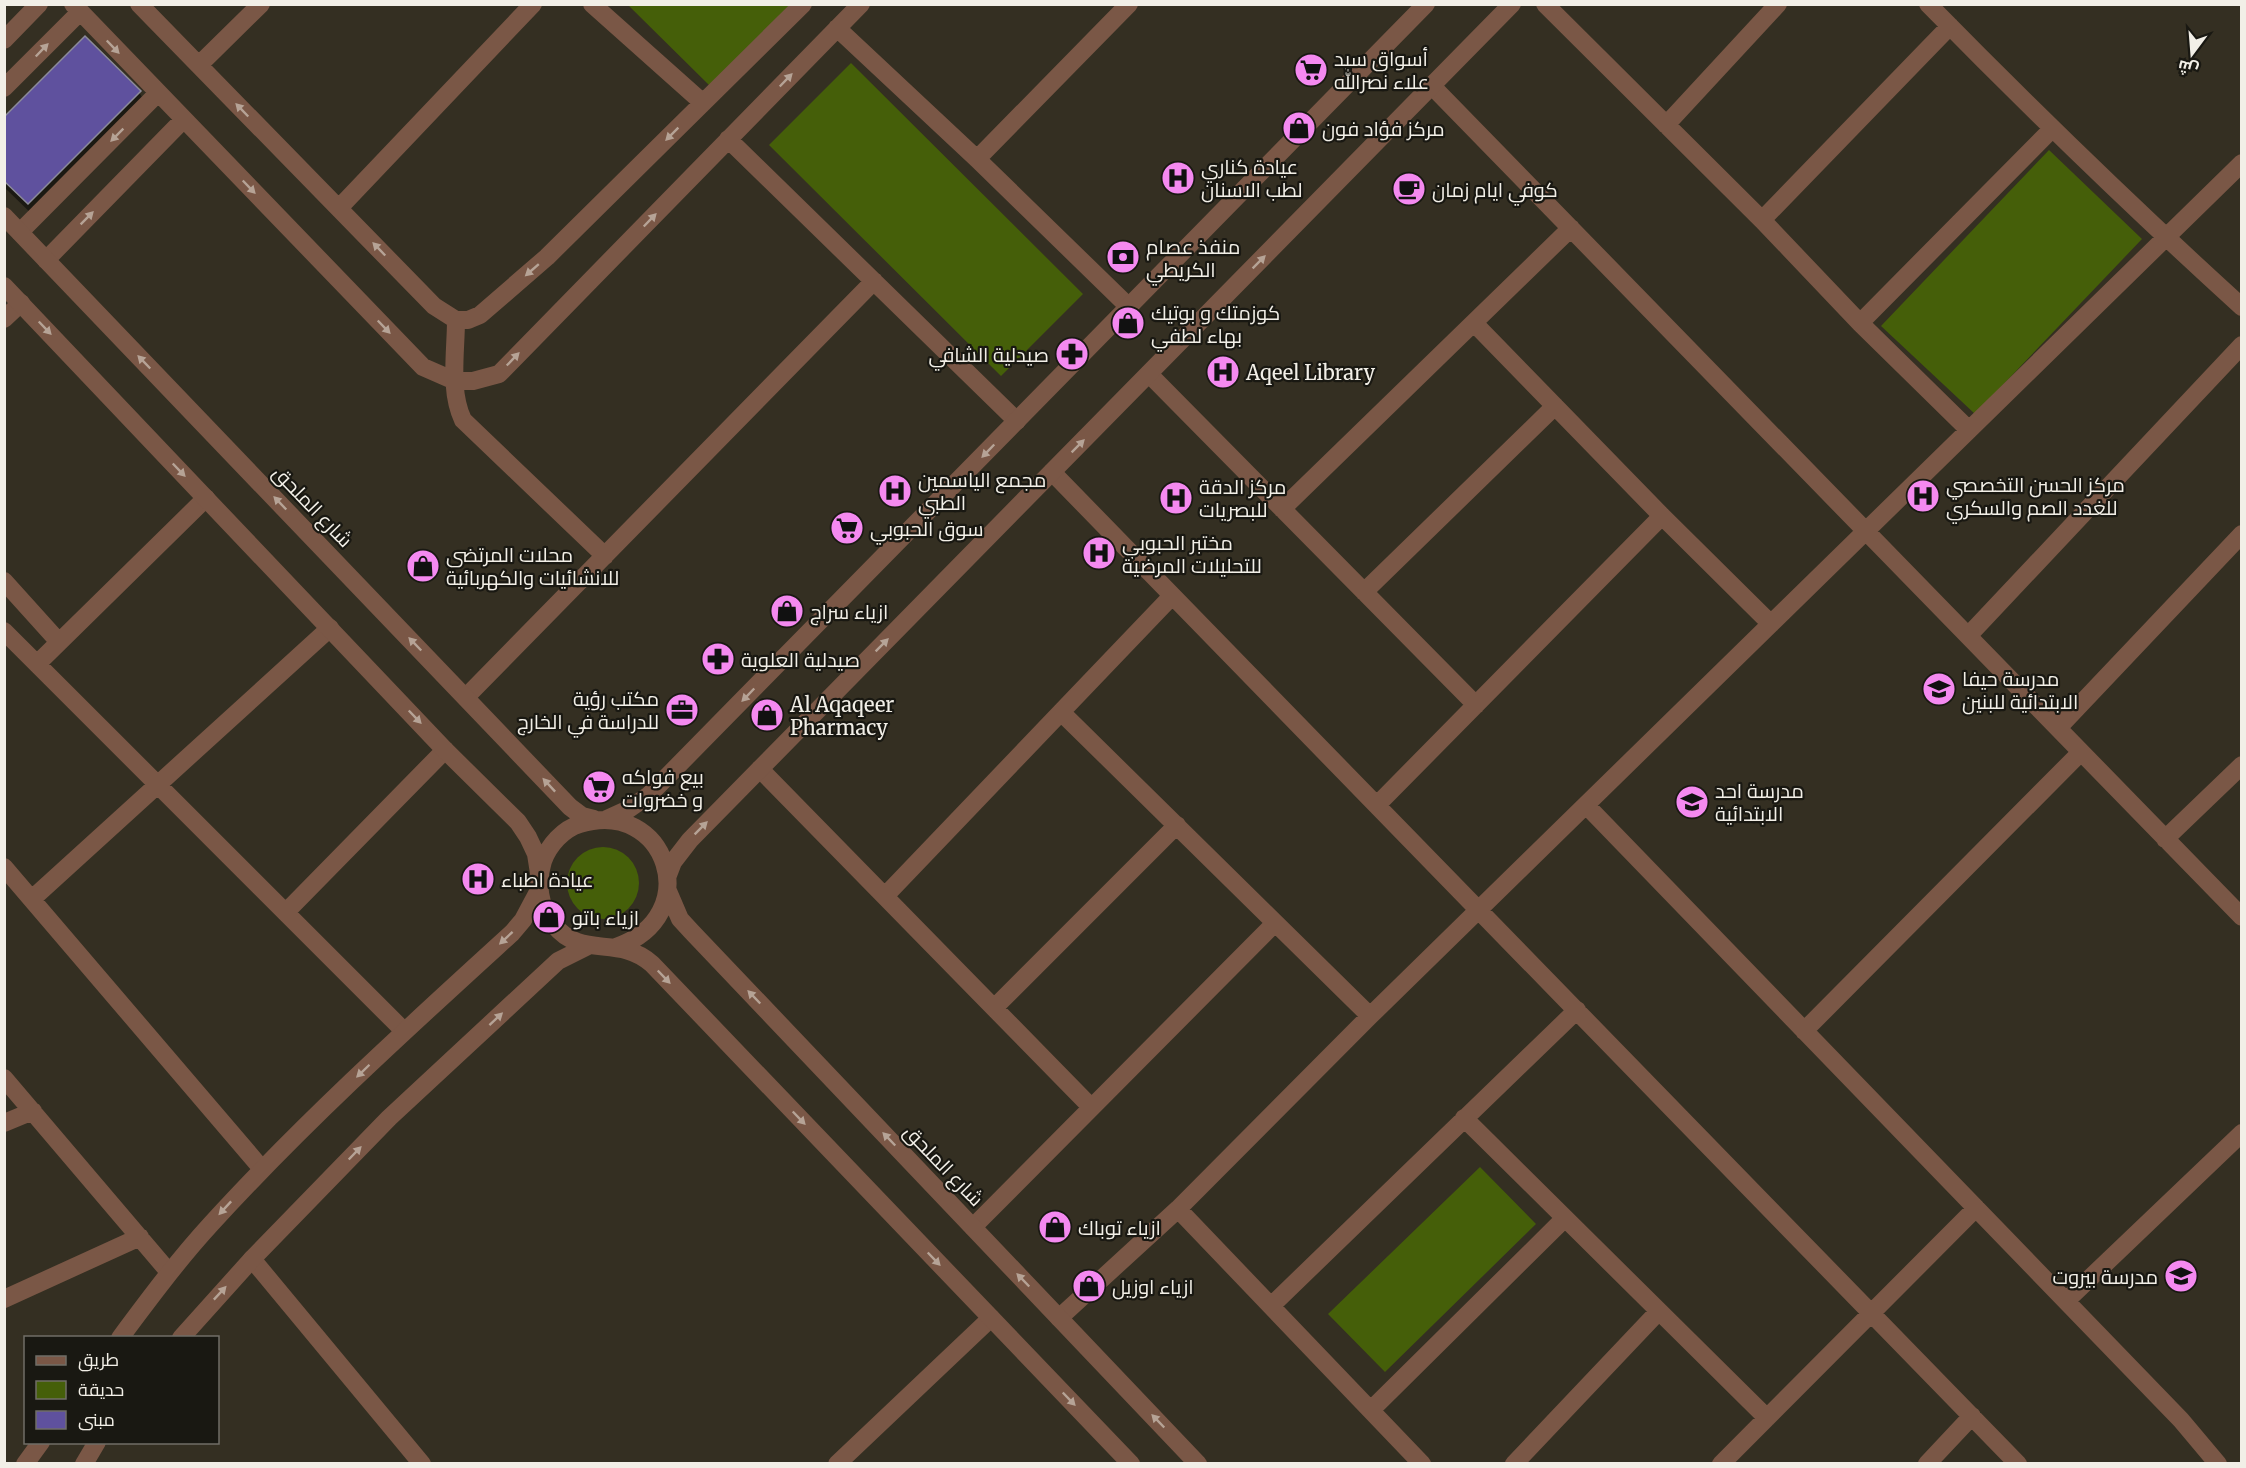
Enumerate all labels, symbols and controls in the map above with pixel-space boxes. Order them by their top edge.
north arrow [2162,24,2222,84]
one-way arrow [106,39,120,53]
one-way arrow [35,42,49,57]
place label: أسواق سيد علاء نصرالله [1334,46,1429,94]
supermarket icon: أسواق سيد علاء نصرالله [1293,52,1329,88]
text: ش [2175,56,2200,81]
one-way arrow [779,73,793,88]
one-way arrow [236,103,250,117]
shop icon: مركز فؤاد فون [1281,110,1317,146]
place label: مركز فؤاد فون [1322,116,1445,142]
one-way arrow [110,127,124,141]
one-way arrow [665,127,679,141]
place label: عيادة كناري لطب الاسنان [1201,154,1302,203]
hospital icon: عيادة كناري لطب الاسنان [1160,160,1196,196]
cafe icon: كوفي ايام زمان [1391,171,1427,207]
place label: كوفي ايام زمان [1432,177,1558,206]
one-way arrow [241,180,255,194]
one-way arrow [79,211,93,225]
one-way arrow [642,213,656,227]
place label: منفذ عصام الكريطي [1146,234,1240,286]
bank icon: منفذ عصام الكريطي [1105,239,1141,275]
one-way arrow [372,243,386,257]
one-way arrow [1252,255,1266,270]
one-way arrow [525,263,540,276]
place label: كوزمتك و بوتيك بهاء لطفي [1151,300,1280,352]
shop icon: كوزمتك و بوتيك بهاء لطفي [1110,305,1146,341]
one-way arrow [38,320,51,335]
one-way arrow [377,320,391,334]
pharmacy icon: صيدلية الشافي [1054,336,1090,372]
place label: صيدلية الشافي [929,342,1049,371]
one-way arrow [506,353,520,367]
hospital icon: Aqeel Library [1205,354,1241,390]
one-way arrow [138,356,152,370]
place label: Aqeel Library [1245,360,1375,385]
one-way arrow [1071,438,1085,453]
one-way arrow [981,443,995,457]
street label: شارع الملحق [266,460,358,553]
one-way arrow [172,462,186,477]
place label: مجمع الياسمين الطبي [918,467,1046,519]
place label: مركز الحسن التخصصي للغدد الصم والسكري [1946,472,2125,524]
hospital icon: مجمع الياسمين الطبي [877,473,913,509]
place label: مركز الدقة للبصريات [1199,474,1286,522]
hospital icon: مركز الحسن التخصصي للغدد الصم والسكري [1905,478,1941,514]
hospital icon: مركز الدقة للبصريات [1158,480,1194,516]
one-way arrow [273,496,287,510]
supermarket icon: سوق الحبوبي [829,510,865,546]
place label: سوق الحبوبي [870,516,984,545]
place label: مختبر الحبوبي للتحليلات المرضية [1122,530,1262,578]
hospital icon: مختبر الحبوبي للتحليلات المرضية [1081,535,1117,571]
place label: محلات المرتضى للانشائيات والكهربائية [446,542,619,591]
shop icon: محلات المرتضى للانشائيات والكهربائية [405,548,441,584]
shop icon: ازياء سراج [769,593,805,629]
place label: ازياء سراج [810,599,888,626]
one-way arrow [408,637,422,651]
one-way arrow [875,638,889,652]
pharmacy icon: صيدلية العلوية [700,641,736,677]
place label: صيدلية العلوية [741,647,860,672]
place label: مدرسة حيفا الابتدائية للبنين [1962,666,2078,715]
school or university icon: مدرسة حيفا الابتدائية للبنين [1921,671,1957,707]
place label: مكتب رؤية للدراسة في الخارج [517,686,659,738]
one-way arrow [741,687,755,702]
office icon: مكتب رؤية للدراسة في الخارج [664,692,700,728]
place label: Al Aqaqeer Pharmacy [789,692,894,740]
shop icon: Al Aqaqeer Pharmacy [749,697,785,733]
one-way arrow [407,710,421,724]
place label: بيع فواكه و خضروات [622,764,704,812]
supermarket icon: بيع فواكه و خضروات [581,769,617,805]
one-way arrow [542,777,556,792]
place label: مدرسة احد الابتدائية [1715,778,1804,826]
school or university icon: مدرسة احد الابتدائية [1674,784,1710,820]
one-way arrow [694,822,708,836]
hospital icon: عيادة اطباء [460,861,496,897]
place label: عيادة اطباء [501,867,594,892]
shop icon: ازياء باتو [531,899,567,935]
place label: ازياء باتو [572,905,639,930]
one-way arrow [499,931,514,945]
one-way arrow [657,970,671,985]
one-way arrow [747,990,761,1005]
one-way arrow [489,1012,504,1026]
one-way arrow [357,1063,371,1077]
one-way arrow [792,1110,805,1125]
street label: شارع الملحق [897,1119,989,1212]
one-way arrow [882,1132,896,1146]
one-way arrow [348,1146,362,1161]
one-way arrow [218,1201,232,1216]
shop icon: ازياء توباك [1037,1209,1073,1245]
place label: ازياء توباك [1078,1215,1161,1240]
one-way arrow [927,1251,941,1265]
school or university icon: مدرسة بيروت [2163,1258,2199,1294]
place label: مدرسة بيروت [2052,1264,2158,1289]
shop icon: ازياء اوزيل [1071,1268,1107,1304]
one-way arrow [1017,1273,1030,1288]
place label: ازياء اوزيل [1112,1274,1194,1300]
one-way arrow [212,1287,226,1301]
legend [24,1336,219,1444]
text: طريق [78,1348,119,1372]
text: حديقة [78,1378,124,1401]
one-way arrow [1062,1392,1076,1407]
text: مبنى [78,1408,115,1431]
one-way arrow [1151,1415,1165,1429]

